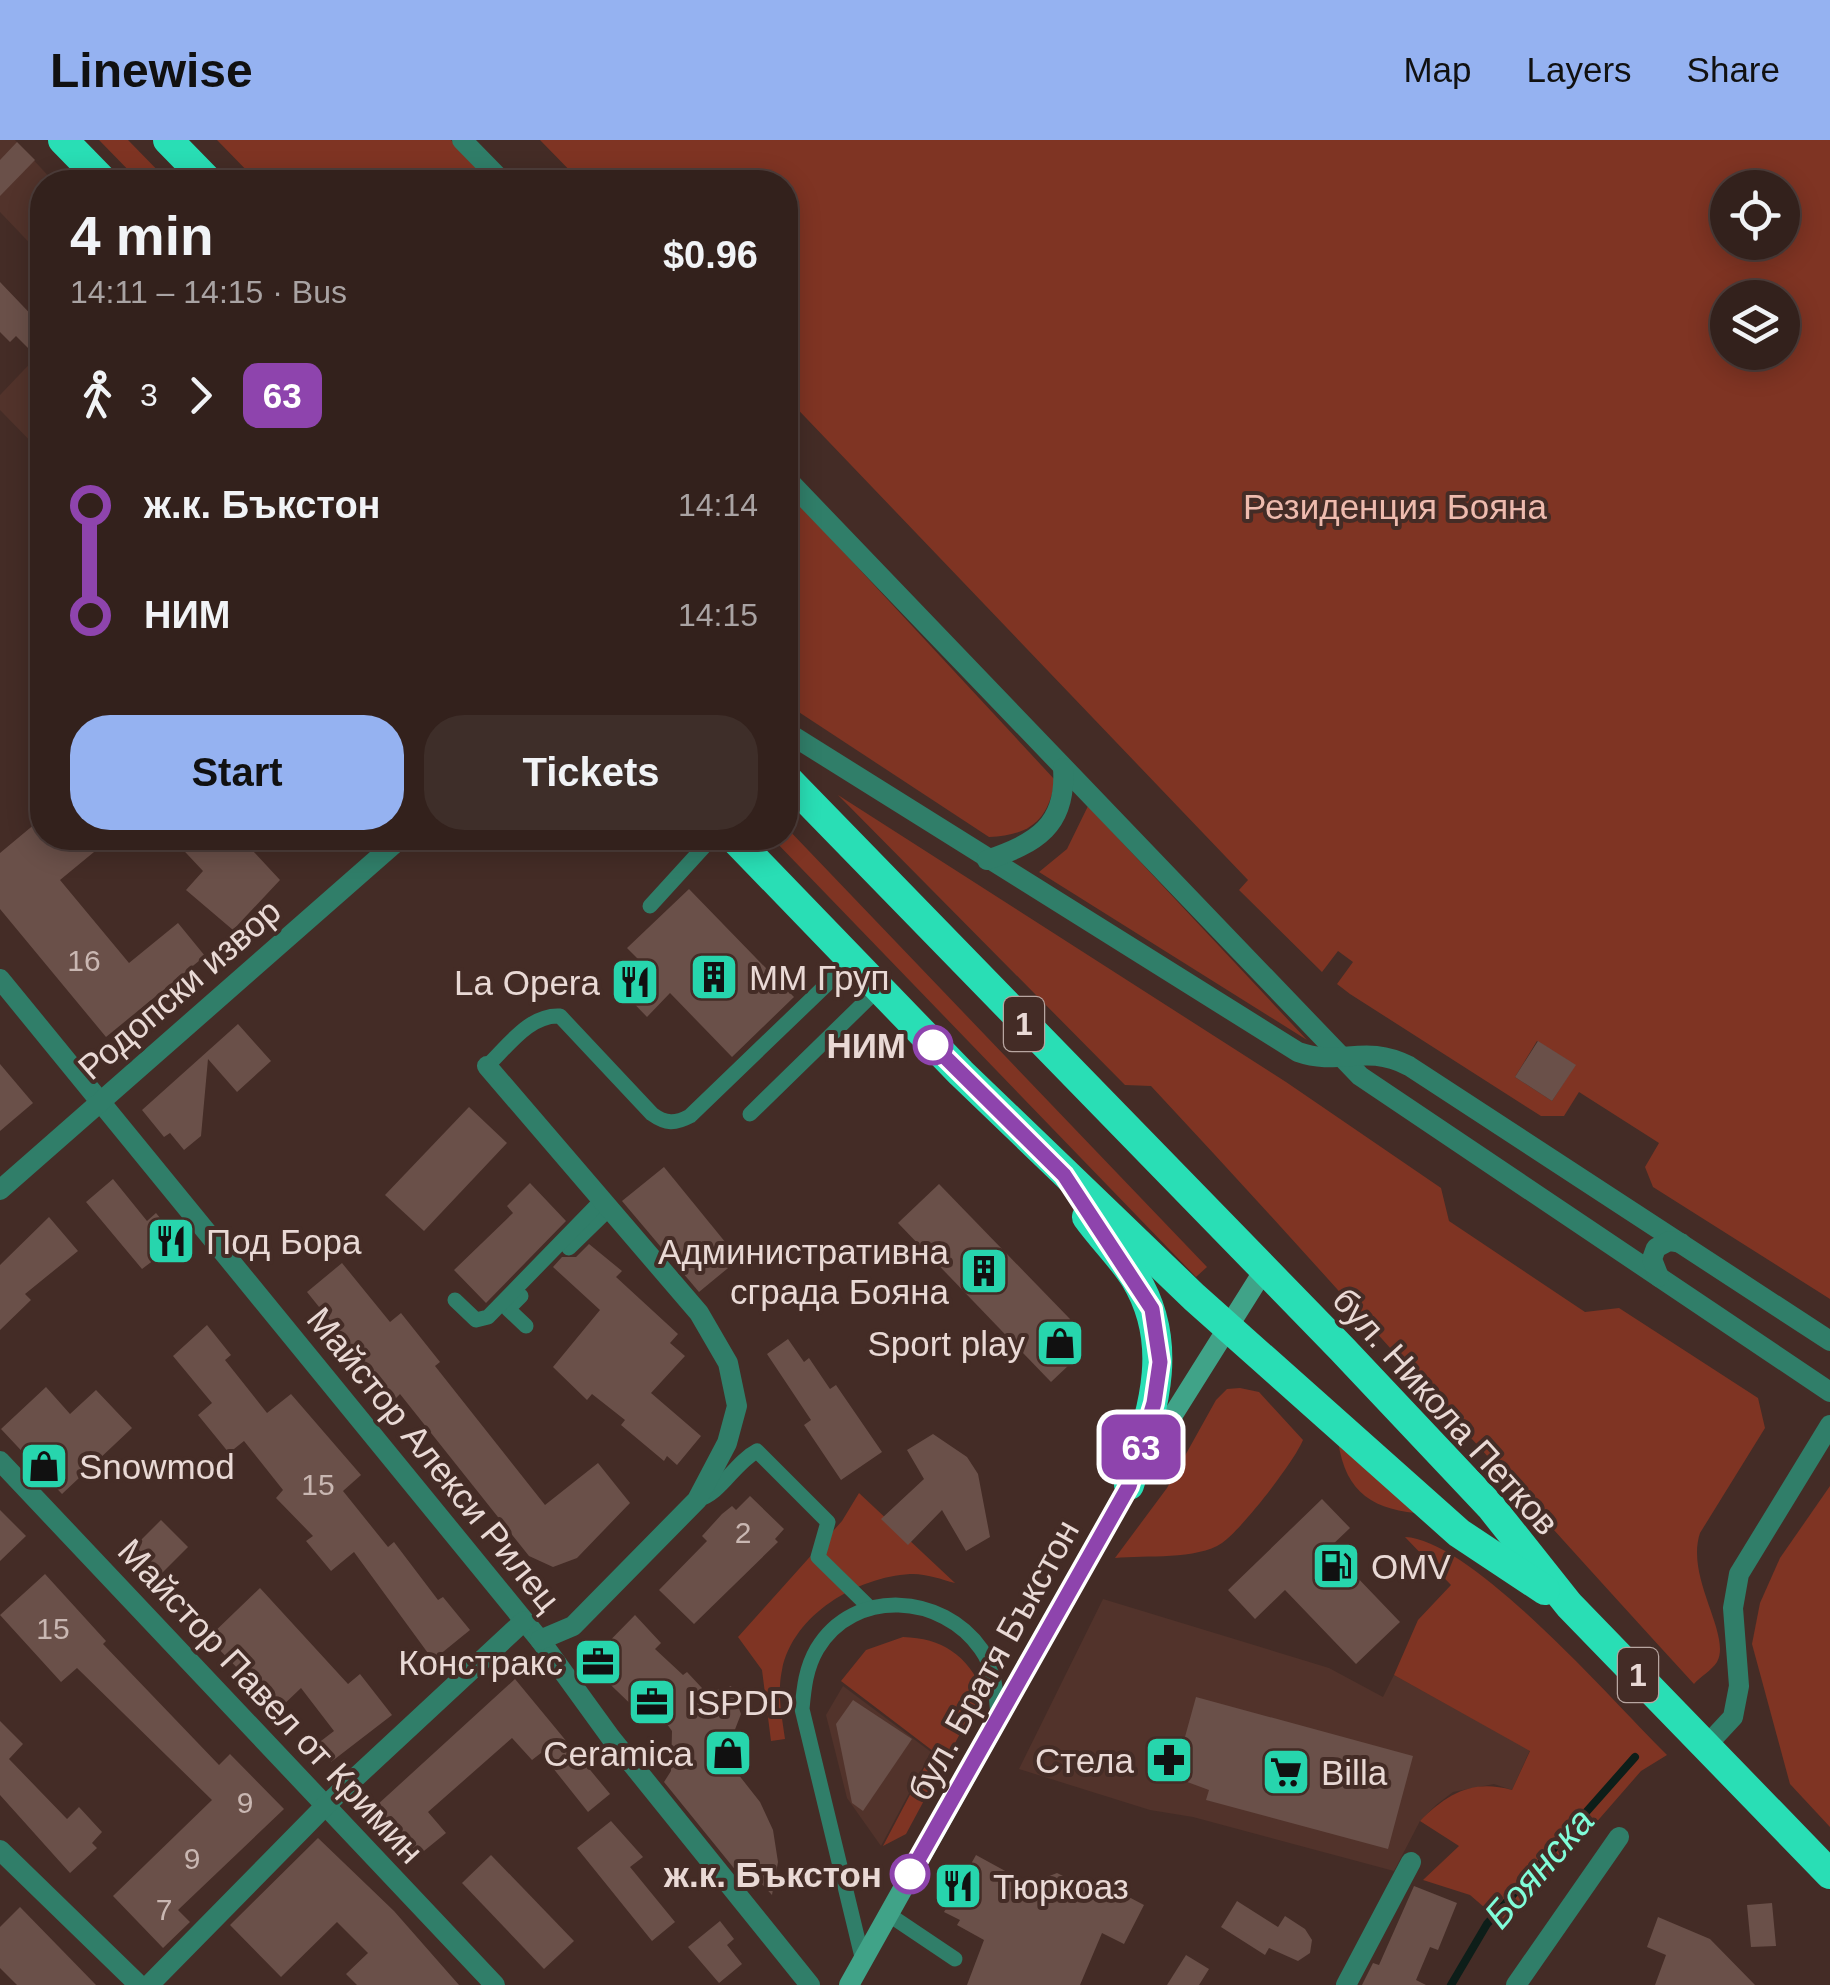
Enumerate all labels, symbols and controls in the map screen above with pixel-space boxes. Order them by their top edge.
text: Linewise [50,44,253,97]
text: Map [1403,50,1472,89]
text: Layers [1527,50,1632,89]
text: Share [1687,50,1780,89]
map controls [1710,170,1800,370]
button: locate [1710,170,1800,260]
text: 4 min [70,205,214,267]
text: $0.96 [663,234,758,276]
text: 14:11 – 14:15 · Bus [70,274,347,310]
button: layers [1710,280,1800,370]
icon: walk [70,368,125,423]
icon: forward [173,368,228,423]
text: 63 [263,376,302,415]
text: 3 [140,377,158,413]
text: ж.к. Бъкстон [144,484,381,526]
text: 14:14 [678,487,758,523]
park label: Резиденция Бояна [1243,487,1547,526]
text: НИМ [144,594,230,636]
text: 14:15 [678,597,758,633]
button: Start [70,715,404,830]
button: Tickets [424,715,758,830]
street label: Родопски извор [70,891,288,1087]
house number: 16 [67,944,101,977]
building icon: ММ Груп [688,951,740,1003]
restaurant icon: La Opera [609,956,661,1008]
place label: ММ Груп [749,958,890,997]
place label: La Opera [454,963,601,1002]
road number: 1 [1004,997,1044,1051]
place label: НИМ [826,1026,906,1065]
marker: НИМ [914,1026,952,1064]
restaurant icon: Под Бора [145,1215,197,1267]
place label: Под Бора [206,1222,362,1261]
place label: Административна сграда Бояна [658,1232,950,1311]
building icon: Административна сграда Бояна [958,1245,1010,1297]
street label: бул. Никола Петков [1325,1280,1567,1542]
street label: Майстор Алекси Рилец [300,1299,568,1619]
shop icon: Sport play [1034,1317,1086,1369]
place label: Sport play [867,1324,1025,1363]
line badge: 63 [1096,1414,1186,1480]
text: 63 [1122,1428,1160,1467]
shop icon: Snowmod [18,1440,70,1492]
place label: Snowmod [79,1447,235,1486]
house number: 15 [301,1468,335,1501]
street label: бул. Братя Бъкстон [900,1513,1086,1807]
house number: 2 [735,1516,751,1549]
street label: Майстор Павел от Кримин [111,1531,431,1871]
fuel station icon: OMV [1310,1540,1362,1592]
place label: OMV [1371,1547,1451,1586]
house number: 15 [36,1612,70,1645]
office icon: Констракс [572,1636,624,1688]
place label: Констракс [398,1643,563,1682]
road number: 1 [1618,1648,1658,1702]
office icon: ISPDD [626,1676,678,1728]
place label: ISPDD [687,1683,794,1722]
shop icon: Ceramica [702,1727,754,1779]
place label: Ceramica [543,1734,694,1773]
pharmacy icon: Стела [1143,1734,1195,1786]
place label: Стела [1035,1741,1135,1780]
supermarket icon: Billa [1260,1746,1312,1798]
place label: Billa [1321,1753,1388,1792]
house number: 9 [237,1786,253,1819]
water label: Боянска [1476,1800,1602,1936]
house number: 9 [184,1842,200,1875]
place label: ж.к. Бъкстон [663,1855,882,1894]
marker: ж.к. Бъкстон [891,1855,929,1893]
restaurant icon: Тюркоаз [932,1860,984,1912]
place label: Тюркоаз [993,1867,1129,1906]
house number: 7 [156,1893,172,1926]

